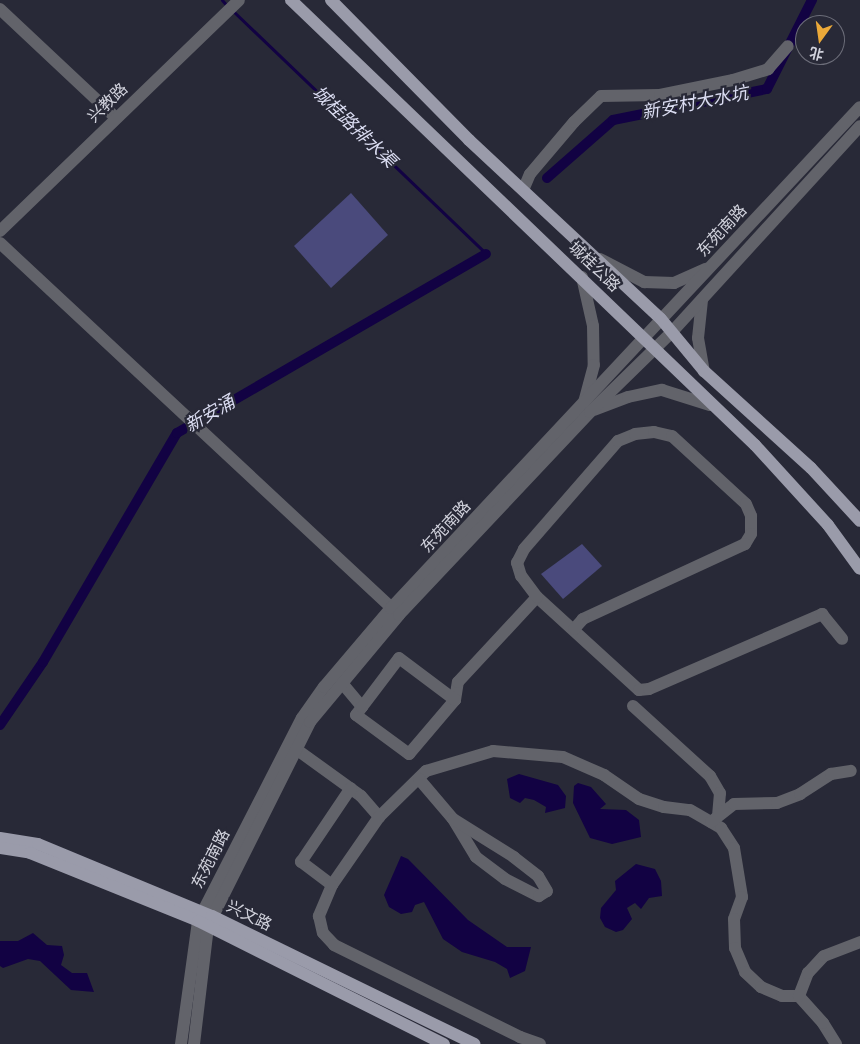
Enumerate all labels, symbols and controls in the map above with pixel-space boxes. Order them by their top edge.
north arrow [795,15,845,65]
text: 北 [807,42,826,65]
street label: 兴教路 [84,79,132,127]
water label: 城桂路排水渠 [308,82,400,172]
water label: 新安村大水坑 [640,82,750,124]
street label: 东苑南路 [693,201,751,261]
street label: 城桂公路 [564,238,624,296]
water label: 新安涌 [181,391,239,437]
street label: 东苑南路 [417,497,475,557]
street label: 东苑南路 [188,826,234,892]
street label: 兴文路 [223,897,275,935]

